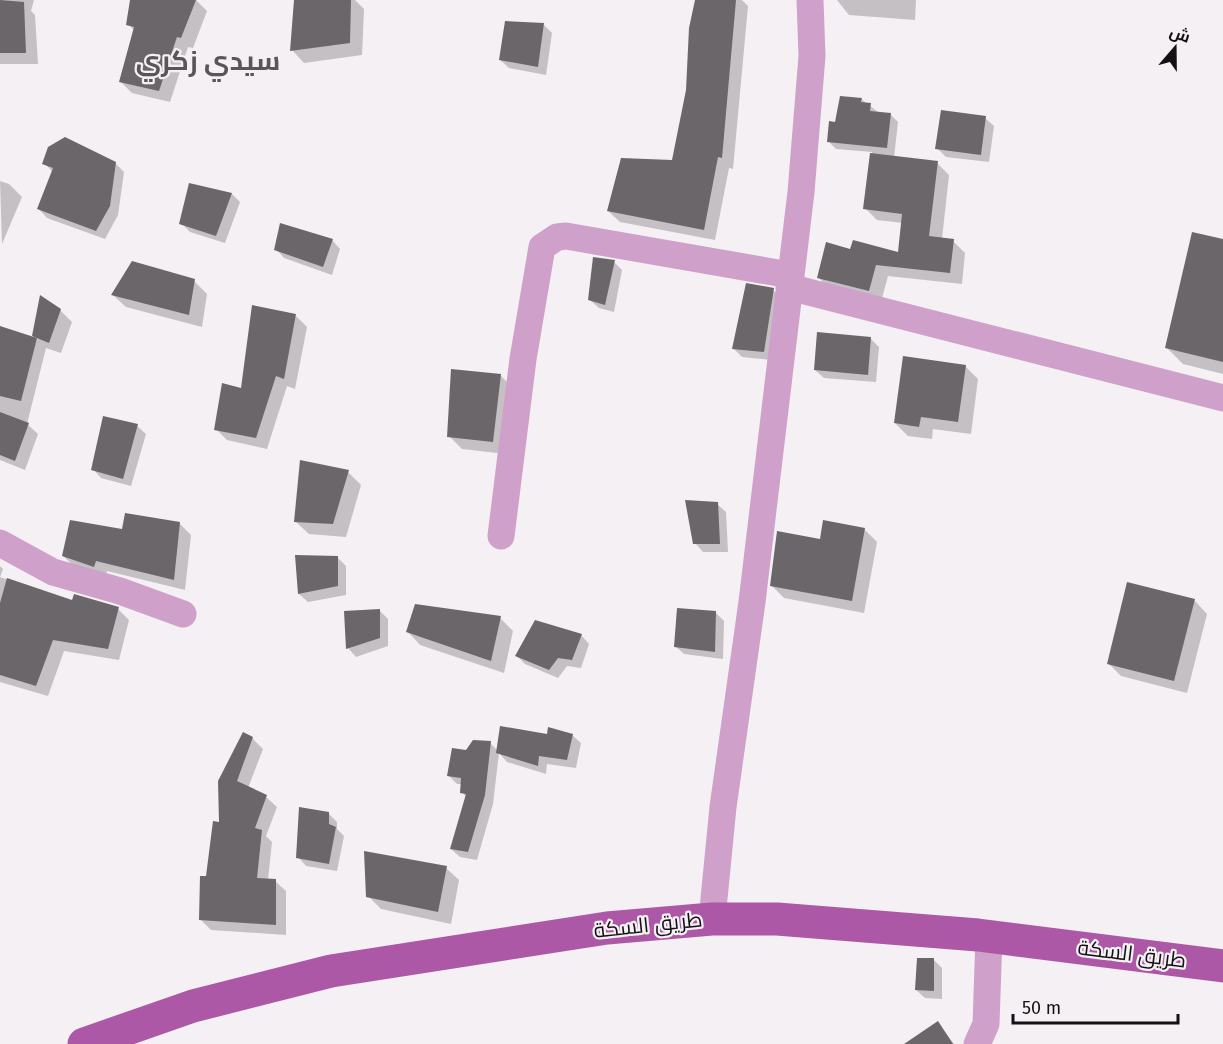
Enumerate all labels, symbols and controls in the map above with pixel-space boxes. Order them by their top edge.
north arrow [1145,18,1205,78]
text: ش [1167,22,1193,47]
district label: سيدي زكري [136,45,280,82]
street label: طريق السكة [592,906,704,944]
street label: طريق السكة [1076,934,1188,974]
scale bar [1013,987,1178,1025]
text: 50 m [1022,997,1061,1019]

